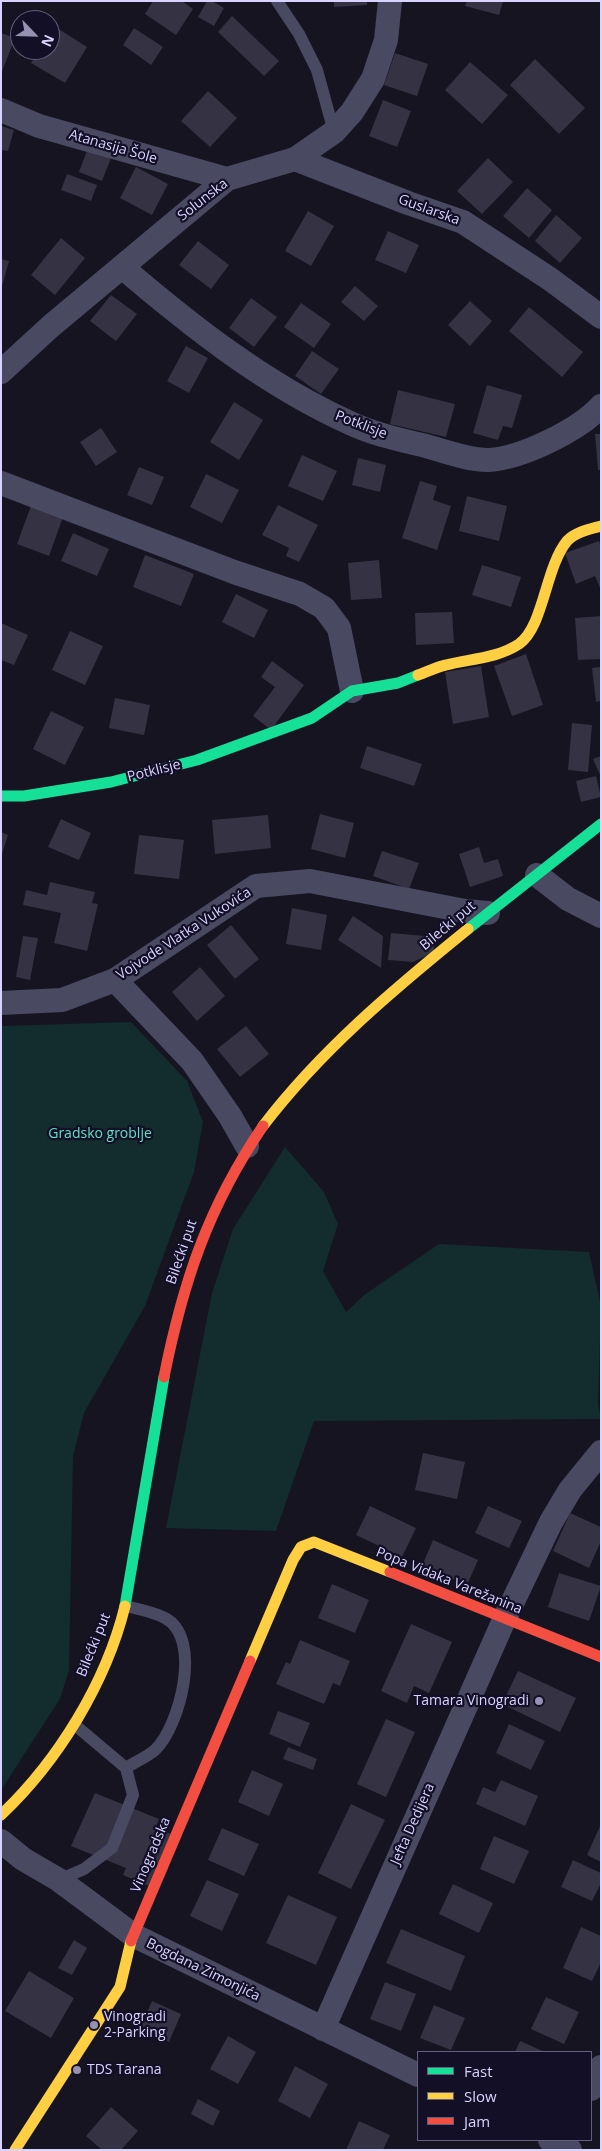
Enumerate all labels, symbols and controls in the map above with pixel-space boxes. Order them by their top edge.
north arrow [10,10,60,60]
text: N [37,32,59,50]
street label: Atanasija Šole [67,126,159,168]
street label: Solunska [175,175,231,225]
street label: Guslarska [396,191,462,229]
street label: Potklisje [333,407,389,443]
street label: Potklisje [126,756,182,786]
street label: Vojvode Vlatka Vukovića [114,884,254,984]
street label: Bilećki put [417,898,479,954]
park label: Gradsko groblje [48,1126,152,1142]
street label: Bilećki put [163,1217,201,1287]
street label: Popa Vidaka Varežanina [373,1544,525,1618]
street label: Bilećki put [74,1611,114,1679]
place label: Tamara Vinogradi [414,1693,529,1709]
marker: Tamara Vinogradi [533,1695,545,1707]
street label: Jefta Dedijera [387,1781,439,1867]
street label: Vinogradska [128,1815,174,1895]
street label: Bogdana Zimonjića [143,1935,263,2005]
place label: Vinogradi 2-Parking [104,2009,166,2041]
marker: Vinogradi 2-Parking [88,2019,100,2031]
legend [417,2051,592,2141]
text: Fast [464,2061,493,2081]
place label: TDS Tarana [87,2062,162,2078]
marker: TDS Tarana [71,2064,83,2076]
text: Slow [464,2086,497,2106]
text: Jam [464,2111,490,2131]

